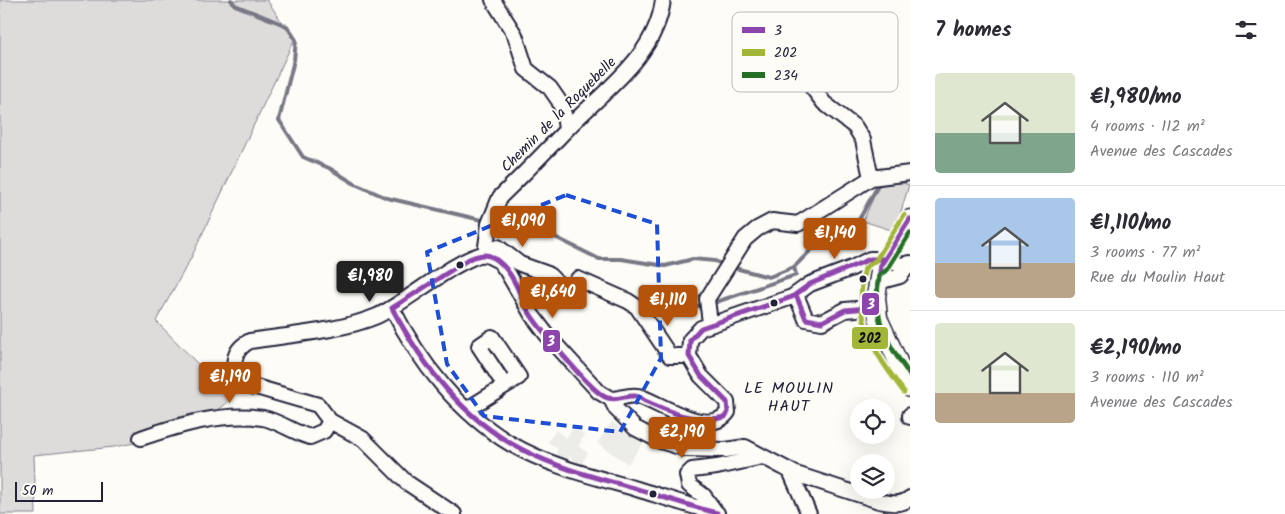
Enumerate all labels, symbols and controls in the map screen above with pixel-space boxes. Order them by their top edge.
legend [732,12,898,92]
text: 7 homes [935,14,1012,47]
icon: filters [1232,16,1260,44]
text: 3 [774,20,782,42]
text: 202 [774,42,797,64]
street label: Chemin de la Roquebelle [495,51,623,179]
text: 234 [774,65,798,87]
text: €1,980/mo [1090,81,1182,114]
icon: home [975,93,1035,153]
text: 4 rooms · 112 m² [1090,114,1205,139]
text: Avenue des Cascades [1090,139,1232,164]
pin: €1,090 [482,206,564,248]
text: €1,110/mo [1090,207,1171,240]
text: €1,090 [501,209,545,234]
pin: €1,140 [794,218,876,260]
icon: home [975,218,1035,278]
text: €1,140 [815,221,855,246]
text: 3 rooms · 77 m² [1090,240,1200,265]
pin: €1,980 [329,260,411,303]
unlabelled marker [455,260,465,270]
text: €1,980 [348,264,392,289]
text: Rue du Moulin Haut [1090,265,1225,290]
unlabelled marker [858,274,868,284]
pin: €1,640 [512,276,594,319]
text: €1,640 [531,280,575,305]
pin: €1,110 [627,284,709,327]
text: €1,110 [649,288,687,313]
line badge: 3 [861,292,880,316]
text: 3 [866,294,875,316]
unlabelled marker [769,298,779,308]
line badge: 202 [851,326,889,350]
text: 202 [858,328,882,350]
line badge: 3 [542,329,561,353]
text: 3 [546,331,555,353]
text: €2,190/mo [1090,332,1182,365]
icon: home [975,343,1035,403]
pin: €1,190 [189,362,271,404]
text: €1,190 [210,365,250,390]
text: 3 rooms · 110 m² [1090,365,1204,390]
district label: LE MOULIN HAUT [744,376,834,419]
text: Avenue des Cascades [1090,390,1232,415]
map controls [850,399,895,499]
button: locate [850,399,895,444]
pin: €2,190 [641,416,723,459]
text: €2,190 [660,420,704,445]
button: layers [850,454,895,499]
scale bar [15,479,102,502]
text: 50 m [22,480,53,502]
unlabelled marker [648,489,658,499]

